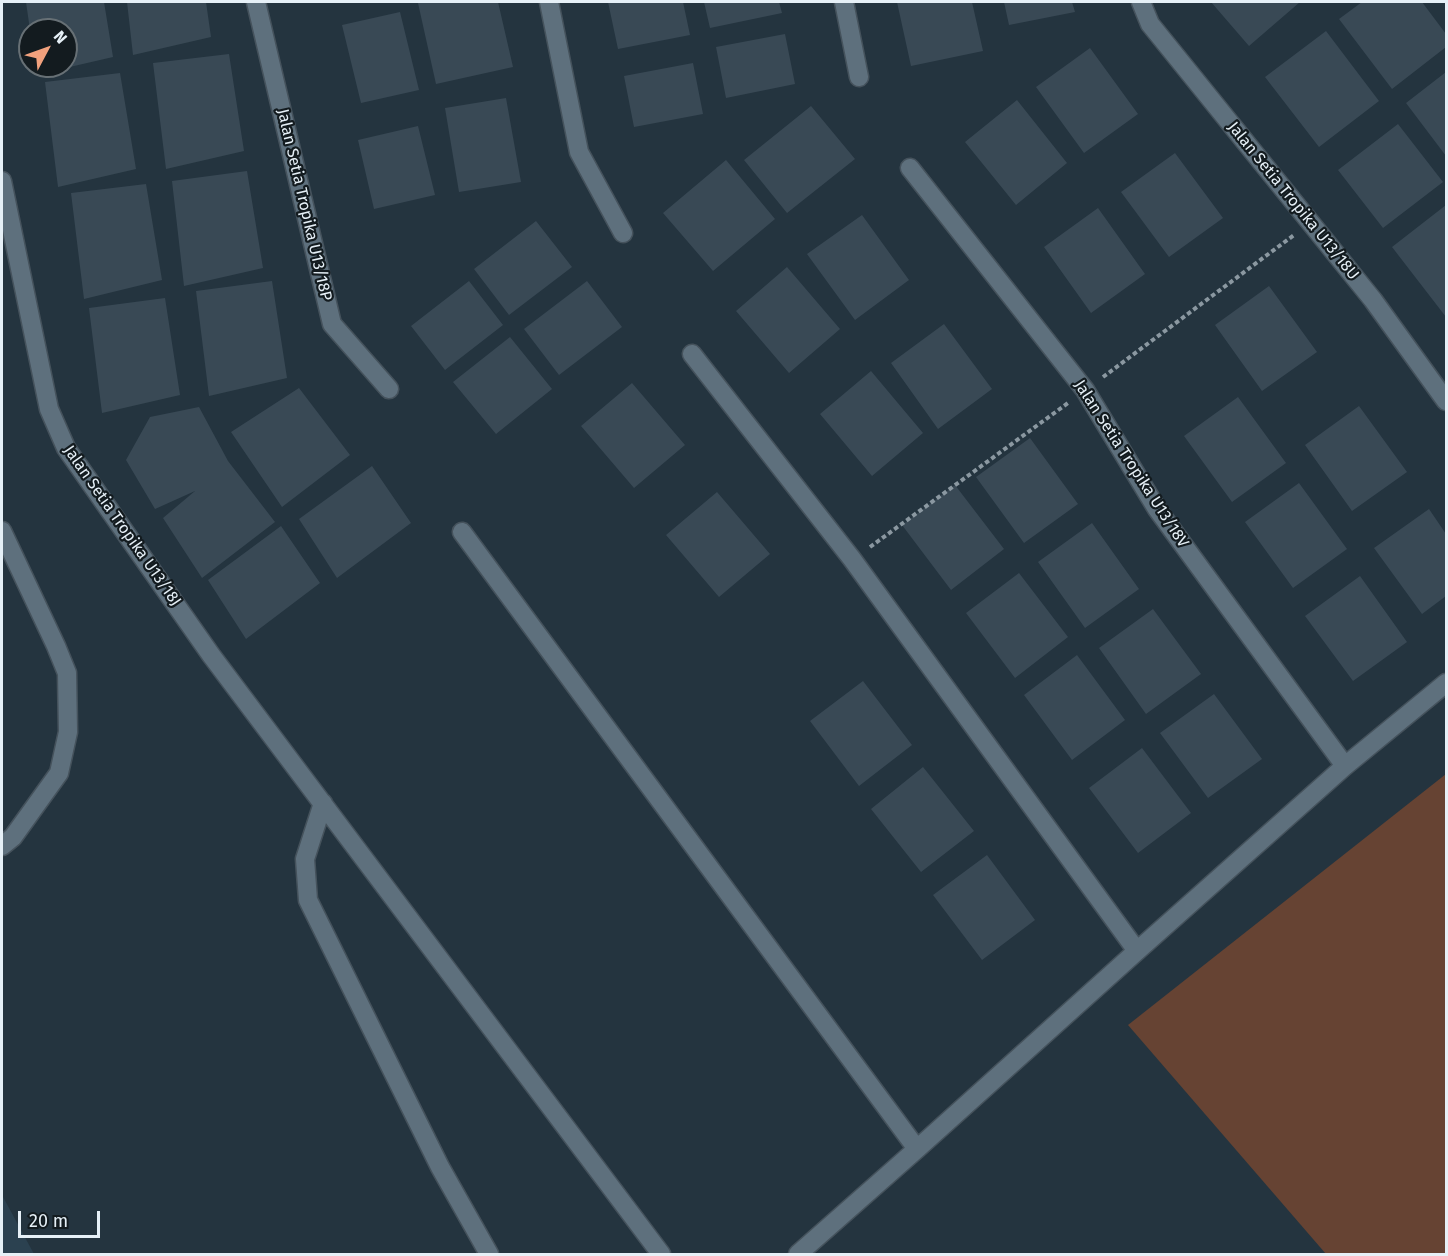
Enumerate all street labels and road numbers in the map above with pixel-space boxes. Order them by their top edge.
street label: Jalan Setia Tropika U13/18P [273,107,335,303]
street label: Jalan Setia Tropika U13/18U [1223,118,1363,284]
street label: Jalan Setia Tropika U13/18V [1070,377,1192,551]
street label: Jalan Setia Tropika U13/18J [59,442,185,610]

